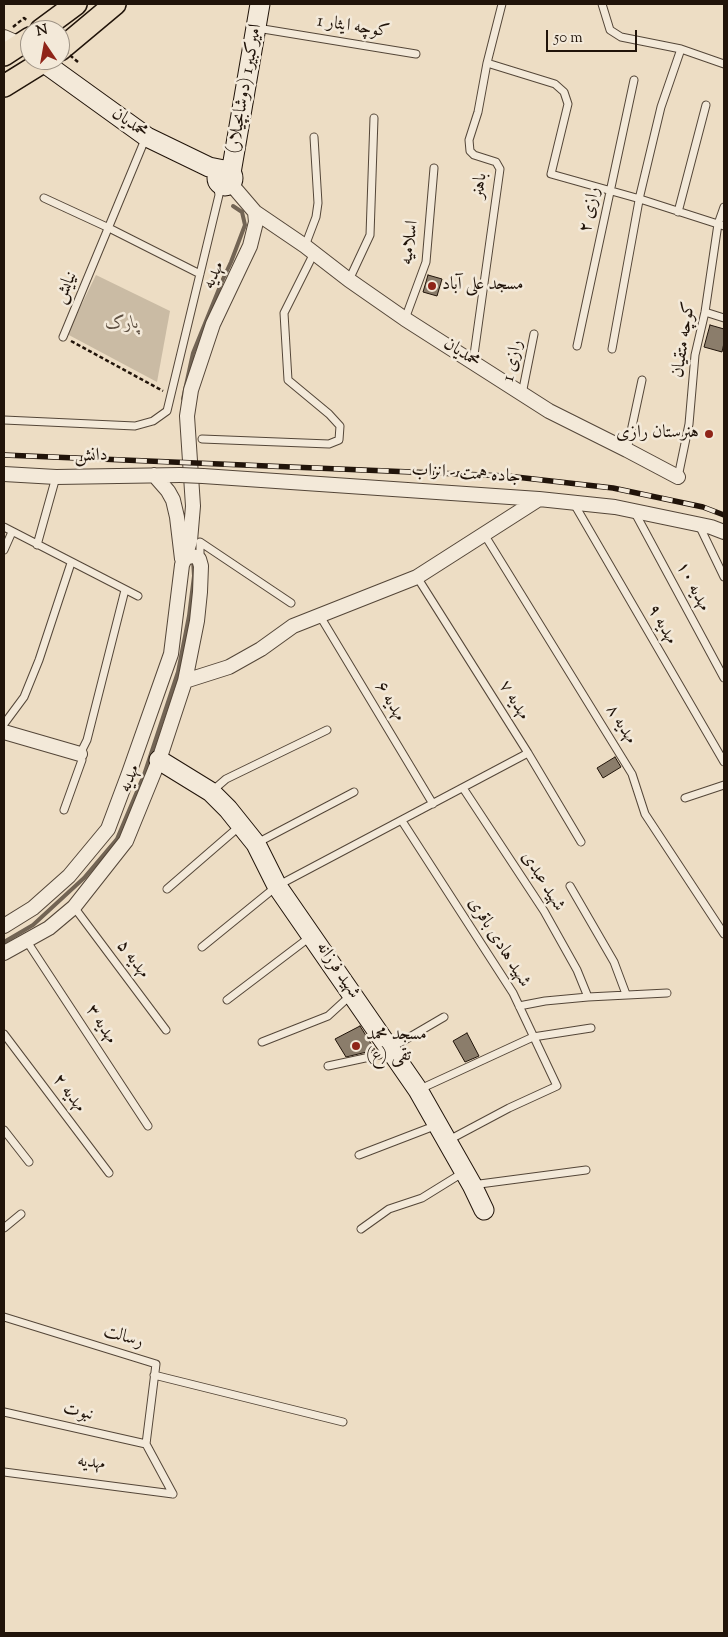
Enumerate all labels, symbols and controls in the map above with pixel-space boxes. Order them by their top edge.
street label: کوچه ایثار 1 [315,12,391,44]
north arrow [20,20,70,70]
text: N [35,20,50,42]
scale bar [548,20,639,52]
street label: امیرکبیر1 (دوشابچیلار) [224,23,268,155]
text: 50 m [554,28,583,49]
street label: محمدیان [107,104,151,144]
street label: باهنر [469,172,493,200]
street label: رازی ۲ [576,185,606,235]
street label: اسلاميه [397,219,425,267]
street label: مهدیه [199,259,231,293]
street label: نیایش [51,268,83,308]
place label: مسجد علی آباد [442,275,524,297]
marker: مسجد علی آباد [426,280,438,292]
street label: کوچه متقیان [668,300,702,380]
park label: پارک [105,314,139,336]
street label: محمدیان [439,334,483,374]
street label: رازی 1 [499,338,529,384]
place label: هنرستان رازی [616,423,699,445]
marker: هنرستان رازی [703,428,715,440]
street label: دانش [74,446,108,468]
street label: جاده همت - انزاب [411,460,521,490]
street label: مهدیه ۱۰ [670,558,714,616]
street label: مهدیه ۹ [641,601,681,649]
street label: مهدیه ۷ [493,677,533,725]
street label: مهدیه ۶ [369,678,409,726]
street label: مهدیه ۸ [600,701,640,749]
street label: مهدیه [116,762,146,796]
street label: شهید عبدی [515,848,569,916]
street label: شهید هادی باقری [462,894,534,992]
street label: مهدیه ۵ [111,937,153,983]
street label: شهید فرزانه [310,938,364,1004]
street label: مهدیه ۳ [79,1001,121,1049]
place label: مسجد محمد تقی (ع) [366,1025,427,1068]
marker: مسجد محمد تقی (ع) [350,1040,362,1052]
street label: مهدیه ۲ [47,1071,89,1117]
street label: رسالت [100,1322,146,1354]
street label: نبوت [61,1399,95,1427]
street label: مهدیه [76,1452,106,1476]

